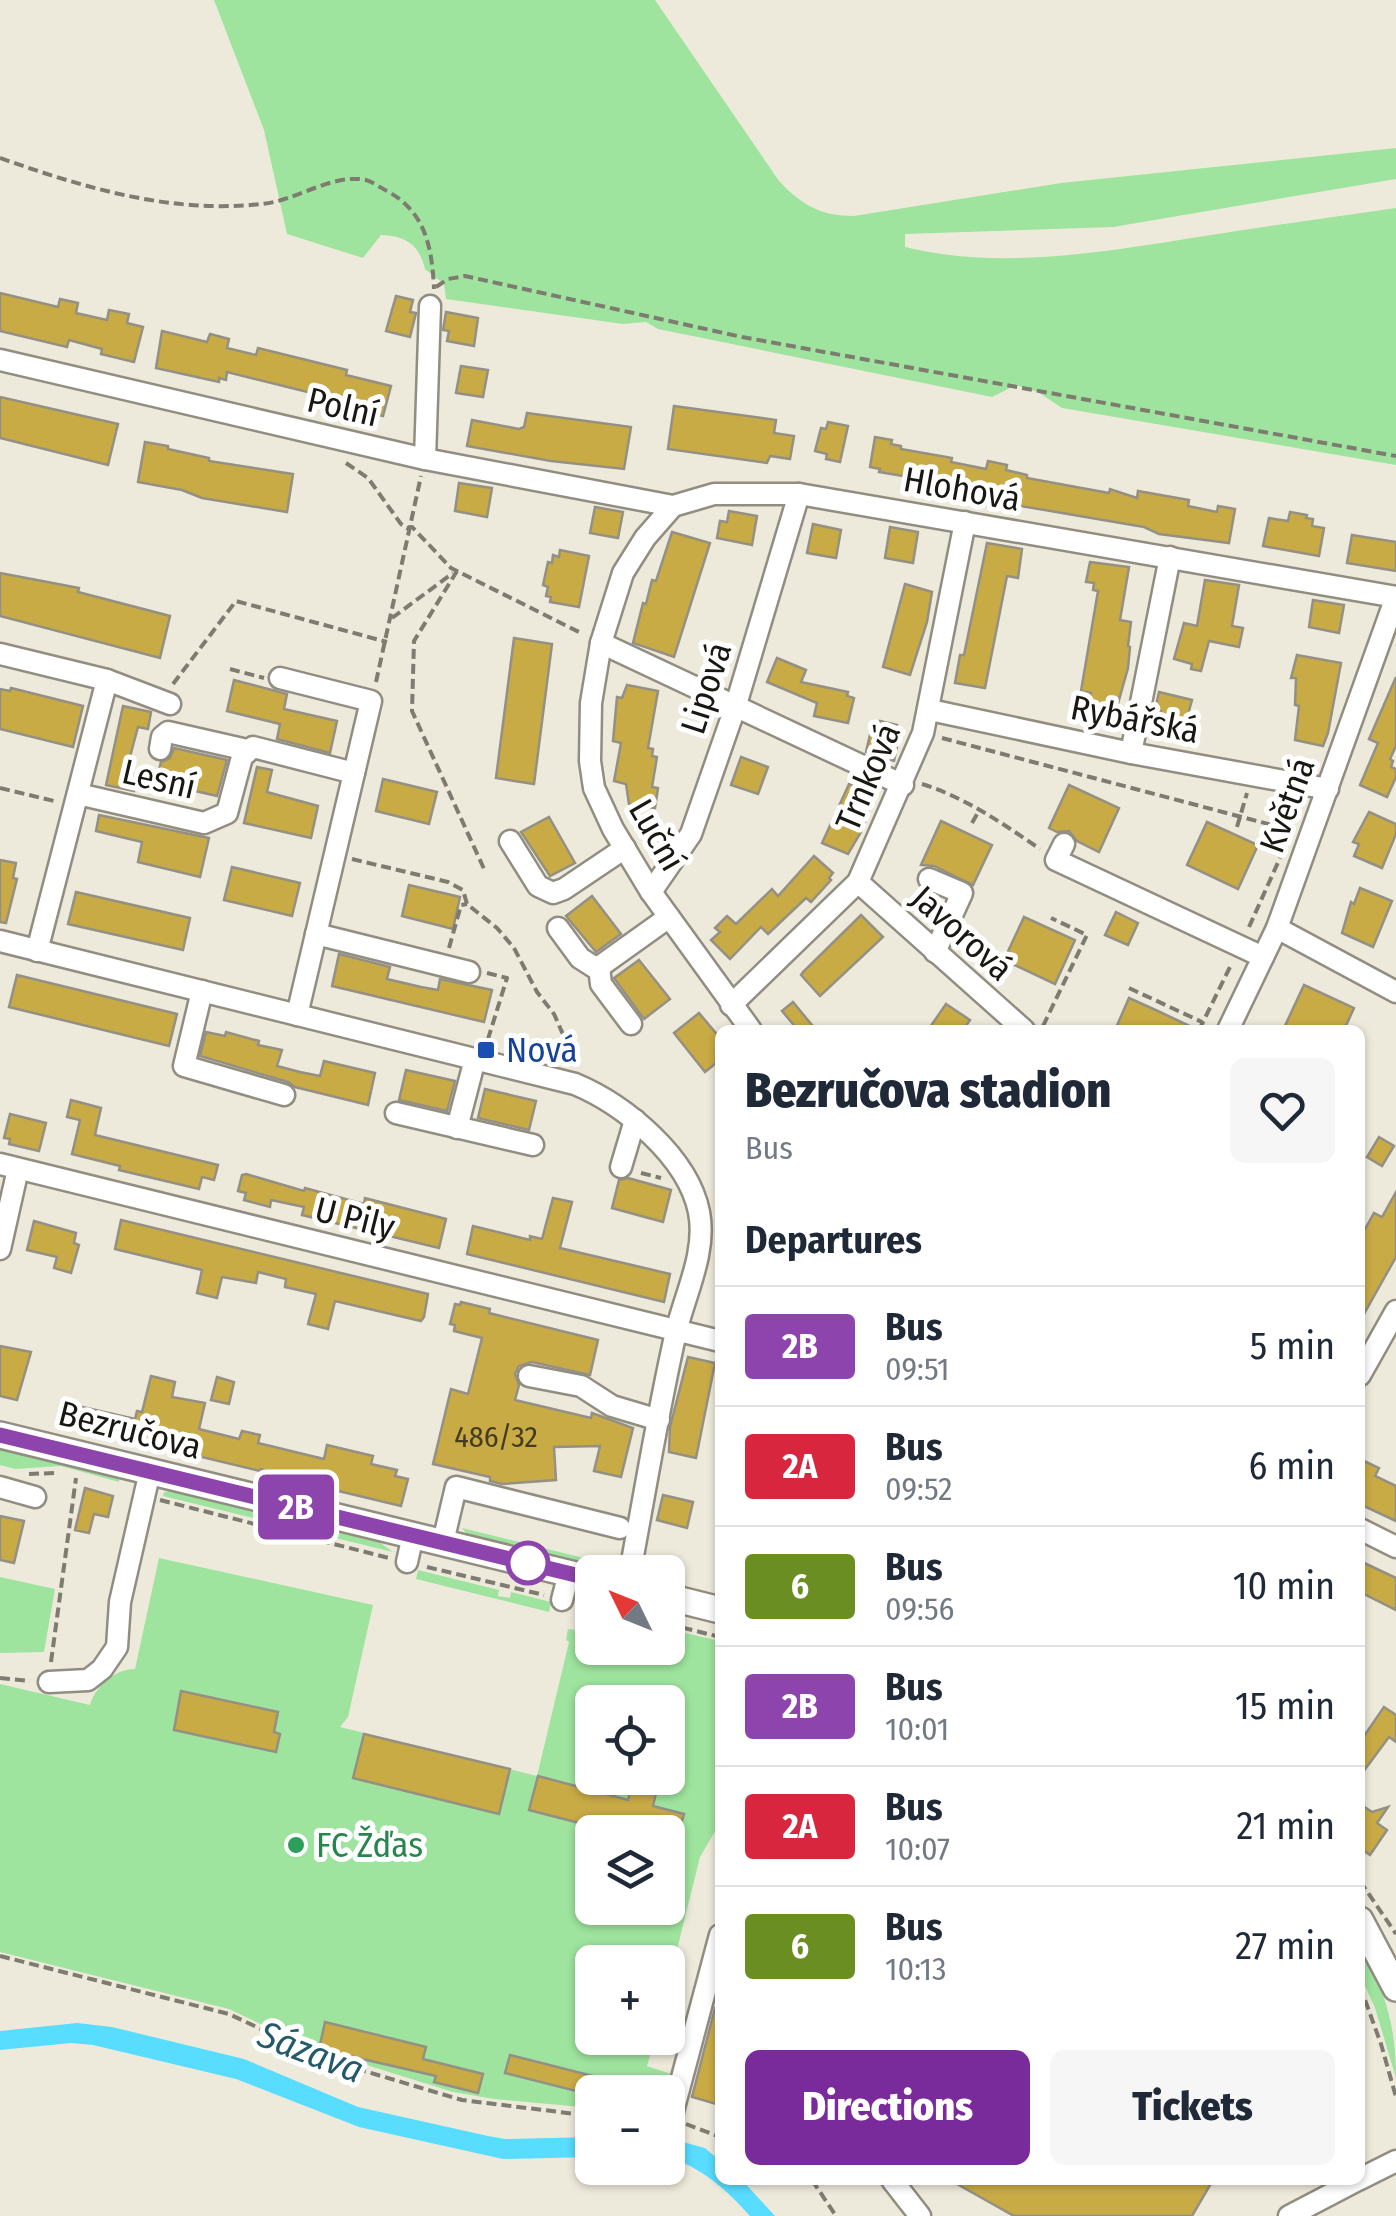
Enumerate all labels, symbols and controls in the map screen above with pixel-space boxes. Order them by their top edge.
street label: Polní [303,378,383,436]
street label: Hlohová [900,458,1024,520]
street label: Lipová [672,637,740,739]
street label: Rybářská [1067,686,1203,752]
street label: Trnková [827,717,909,837]
street label: Lesní [118,750,200,808]
street label: Květná [1251,752,1323,858]
street label: Luční [620,792,694,878]
street label: Javorová [903,877,1021,989]
place label: Nová [506,1029,578,1071]
marker: Nová [475,1039,497,1061]
button: heart [1230,1058,1335,1163]
text: Bezručova stadion [745,1062,1111,1120]
text: Bus [745,1129,793,1167]
street label: U Pily [311,1188,399,1248]
text: Departures [745,1217,922,1263]
text: Bus [885,1304,943,1350]
text: 5 min [1250,1323,1335,1369]
text: 2B [782,1325,818,1367]
text: 09:51 [885,1350,949,1388]
street label: Bezručova [54,1392,206,1468]
house number: 486/32 [454,1419,538,1455]
text: Bus [885,1424,943,1470]
text: 6 min [1248,1443,1335,1489]
text: 2A [782,1445,818,1487]
text: 09:52 [885,1470,952,1508]
line badge: 2B [251,1474,341,1540]
text: 2B [278,1486,314,1528]
unlabelled marker [507,1542,549,1584]
text: Bus [885,1544,943,1590]
north arrow [575,1555,685,1665]
map controls [575,1555,685,2185]
text: 10 min [1233,1563,1335,1609]
text: 6 [791,1565,809,1607]
text: 09:56 [885,1590,954,1628]
text: Bus [885,1664,943,1710]
text: 15 min [1235,1683,1335,1729]
button: locate [575,1685,685,1795]
text: 2B [782,1685,818,1727]
text: 10:01 [885,1710,949,1748]
text: Bus [885,1784,943,1830]
text: 21 min [1237,1803,1335,1849]
text: 2A [782,1805,818,1847]
button: layers [575,1815,685,1925]
place label: FC Žďas [316,1824,423,1866]
text: 10:07 [885,1830,950,1868]
marker: FC Žďas [285,1834,307,1856]
text: Bus [885,1904,943,1950]
text: 27 min [1235,1923,1335,1969]
text: 6 [791,1925,809,1967]
button: + [575,1945,685,2055]
text: 10:13 [885,1950,947,1988]
water label: Sázava [251,2011,370,2093]
button: Directions [745,2050,1030,2165]
button: Tickets [1050,2050,1335,2165]
button: − [575,2075,685,2185]

